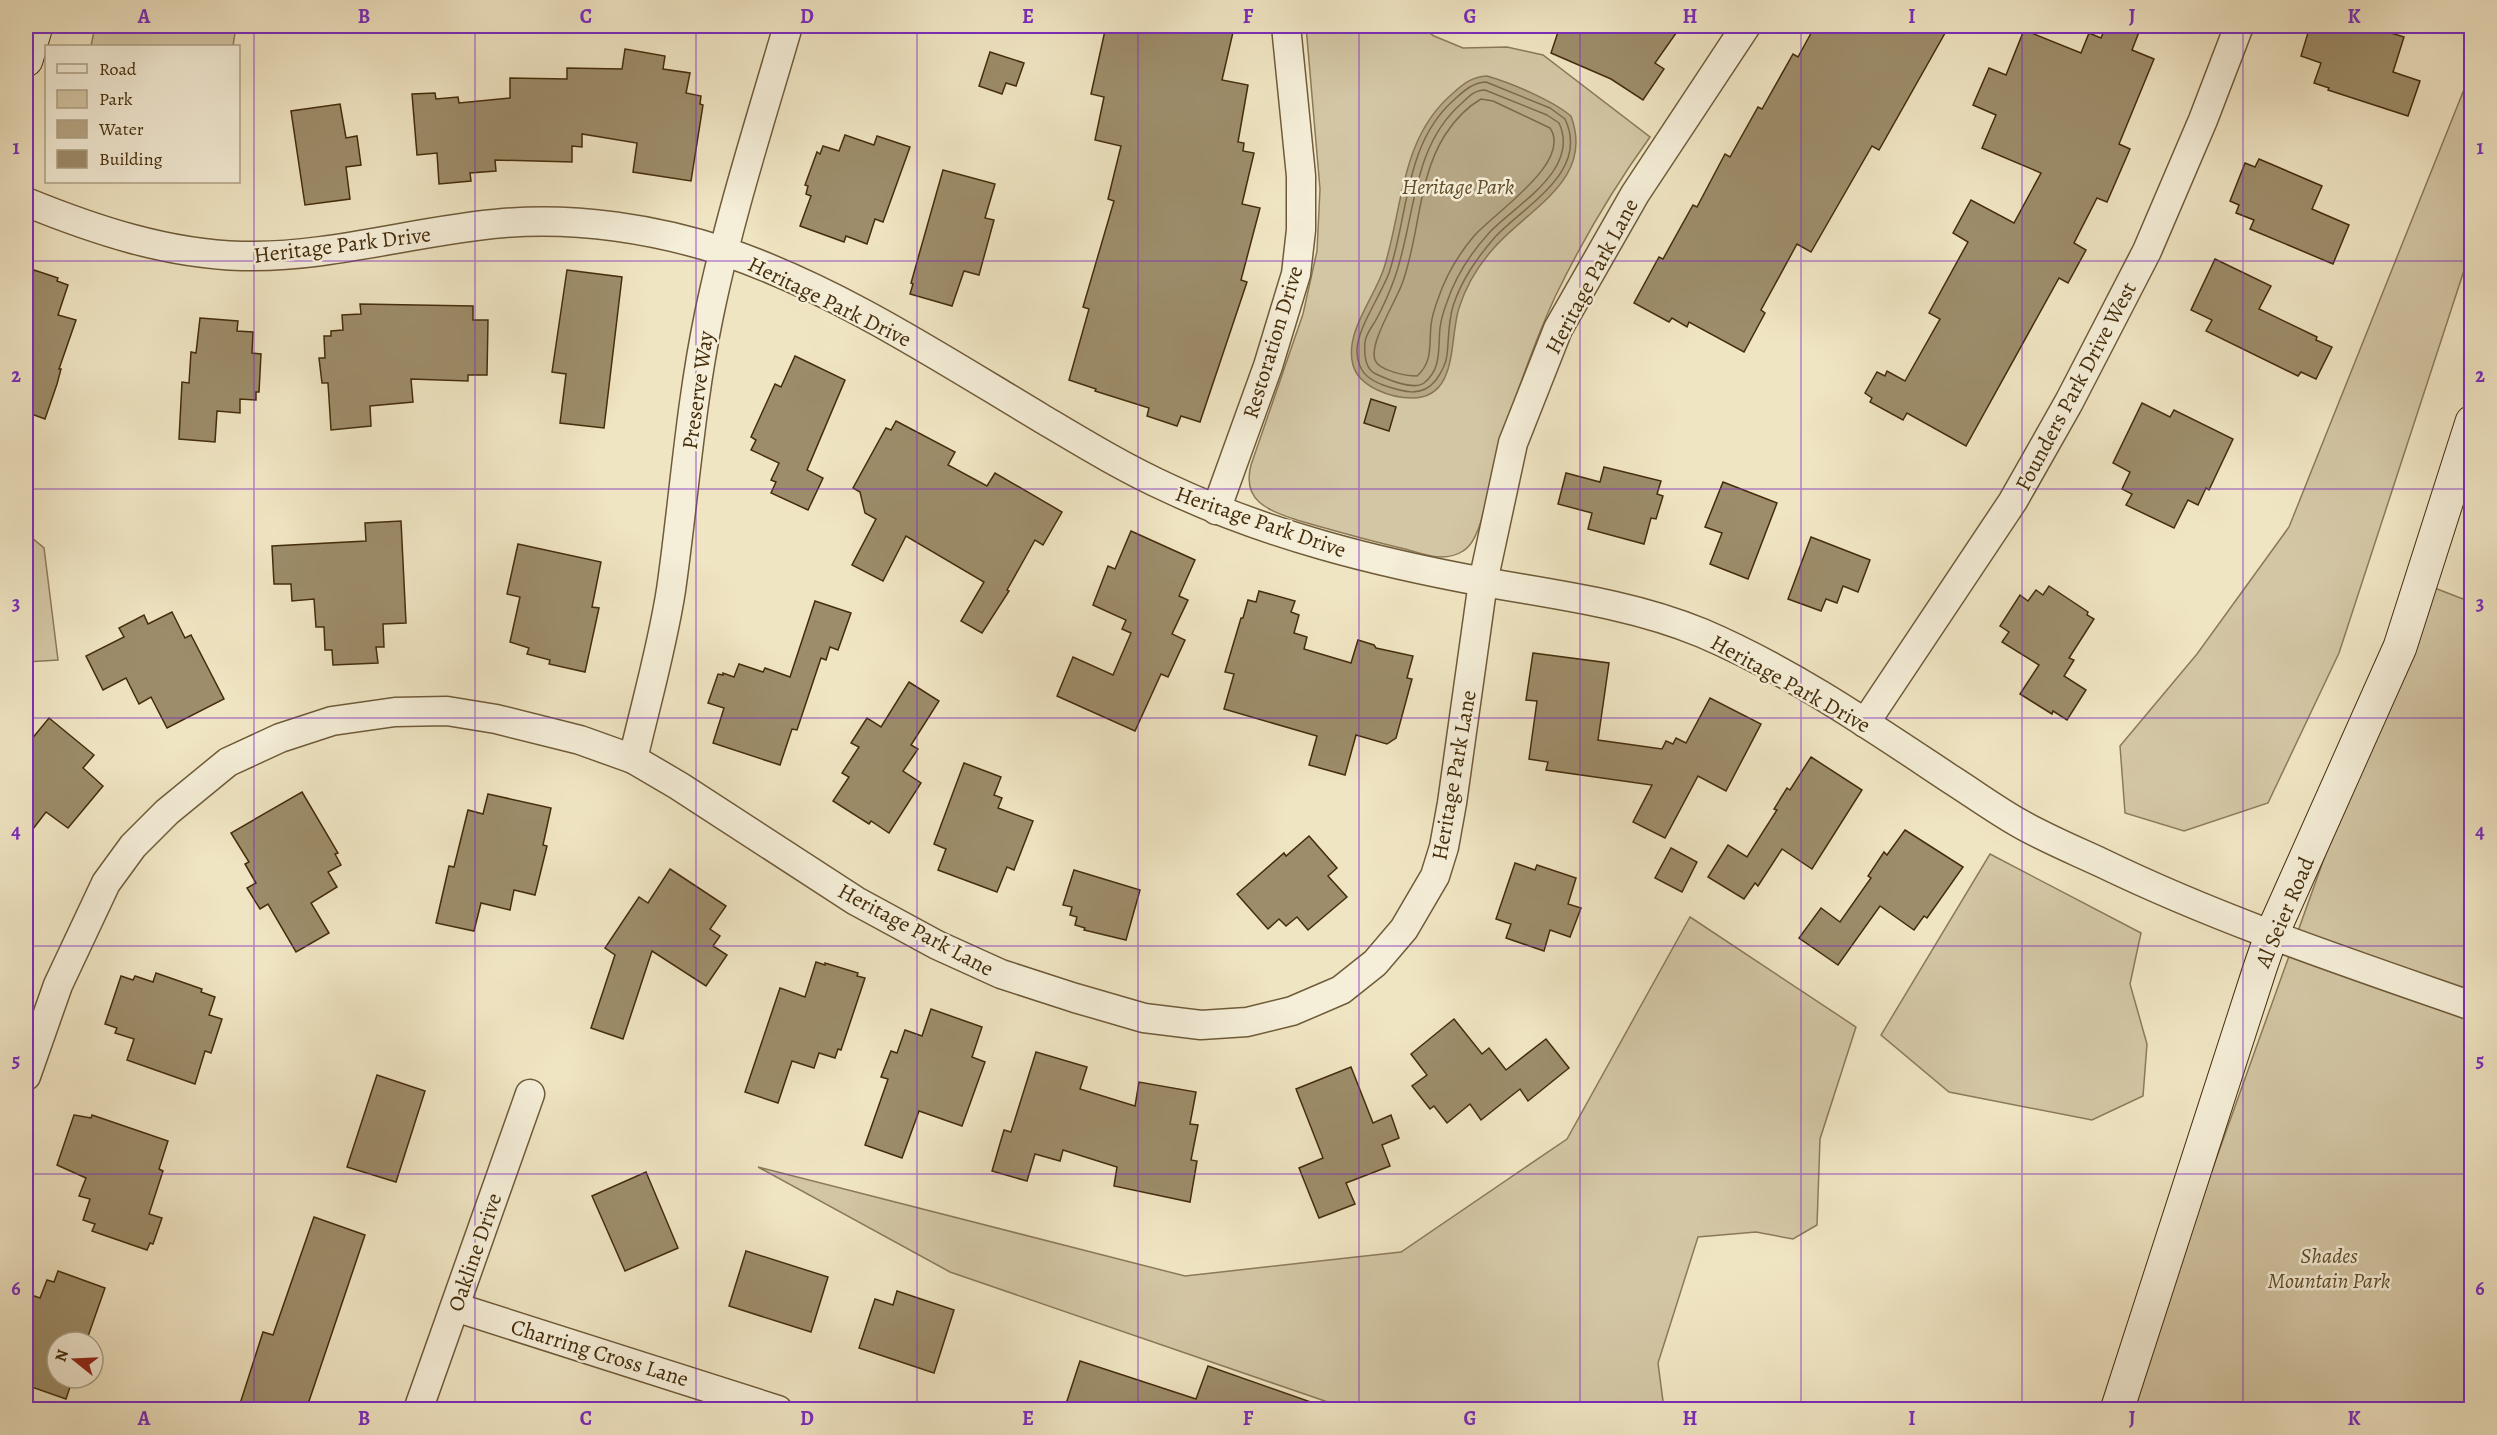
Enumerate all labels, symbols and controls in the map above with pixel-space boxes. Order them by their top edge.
text: A [137,3,151,30]
text: B [358,3,370,30]
text: C [580,3,592,30]
text: D [800,3,814,30]
text: E [1022,3,1034,30]
text: F [1243,3,1254,30]
text: G [1463,3,1477,30]
text: H [1683,3,1698,30]
text: I [1908,3,1916,30]
text: J [2129,3,2136,30]
text: K [2347,3,2361,30]
legend [45,45,240,183]
text: Road [99,57,137,81]
text: Park [99,87,133,111]
text: Water [98,117,144,141]
text: 1 [12,134,20,161]
text: 1 [2476,134,2484,161]
text: Building [99,147,163,171]
park label: Heritage Park [1402,172,1514,202]
street label: Heritage Park Lane [1538,193,1646,360]
street label: Heritage Park Drive [252,219,432,271]
street label: Heritage Park Drive [743,249,916,354]
street label: Restoration Drive [1235,262,1310,422]
street label: Founders Park Drive West [2008,277,2144,496]
street label: Preserve Way [675,329,721,451]
text: 2 [11,362,21,389]
text: 2 [2475,362,2485,389]
street label: Heritage Park Drive [1171,479,1350,565]
text: 3 [12,590,20,617]
text: 3 [2476,590,2484,617]
street label: Heritage Park Drive [1705,628,1876,740]
street label: Heritage Park Lane [1424,688,1484,863]
text: 4 [11,818,21,845]
text: 4 [2475,818,2485,845]
street label: Al Seier Road [2248,852,2322,973]
street label: Heritage Park Lane [832,876,999,984]
text: 5 [12,1047,20,1074]
text: 5 [2476,1047,2484,1074]
street label: Oakline Drive [441,1189,509,1316]
park label: Shades Mountain Park [2268,1241,2391,1296]
text: 6 [11,1275,21,1302]
text: 6 [2475,1275,2485,1302]
street label: Charring Cross Lane [507,1312,692,1394]
north arrow [45,1330,105,1390]
text: N [49,1346,74,1365]
text: A [137,1405,151,1432]
text: B [358,1405,370,1432]
text: C [580,1405,592,1432]
text: D [800,1405,814,1432]
text: E [1022,1405,1034,1432]
text: F [1243,1405,1254,1432]
text: G [1463,1405,1477,1432]
text: H [1683,1405,1698,1432]
text: I [1908,1405,1916,1432]
text: J [2129,1405,2136,1432]
text: K [2347,1405,2361,1432]

